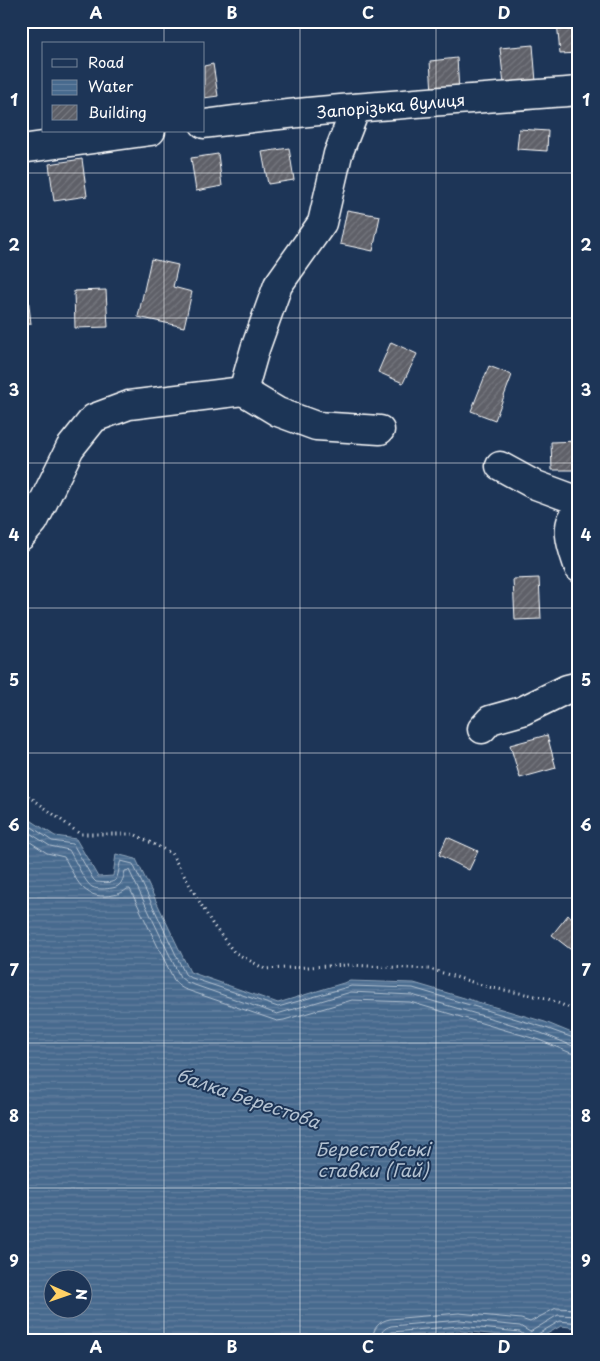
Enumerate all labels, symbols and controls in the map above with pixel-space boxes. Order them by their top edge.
text: A [90,0,103,24]
text: B [227,0,238,24]
text: C [362,0,374,24]
text: D [498,0,510,24]
legend [42,42,205,132]
text: Road [88,50,124,73]
text: Water [88,74,133,97]
text: 1 [10,87,18,111]
street label: Запорізька вулиця [316,87,466,123]
text: 1 [582,87,590,111]
text: Building [88,100,147,123]
text: 2 [8,232,20,256]
text: 2 [580,232,592,256]
text: 3 [9,377,19,401]
text: 3 [581,377,591,401]
text: 4 [9,522,20,546]
text: 4 [581,522,592,546]
text: 5 [9,667,19,691]
text: 5 [581,667,591,691]
text: 6 [8,812,20,836]
text: 6 [580,812,592,836]
text: 7 [9,957,19,981]
text: 7 [581,957,591,981]
water label: балка Берестова [173,1060,324,1135]
text: 8 [9,1103,19,1127]
text: 8 [581,1103,591,1127]
water label: Берестовські ставки (Гай) [316,1135,433,1183]
text: 9 [9,1248,19,1272]
text: 9 [581,1248,591,1272]
north arrow [42,1268,92,1318]
text: N [71,1289,92,1300]
text: A [90,1334,103,1358]
text: B [227,1334,238,1358]
text: C [362,1334,374,1358]
text: D [498,1334,510,1358]

